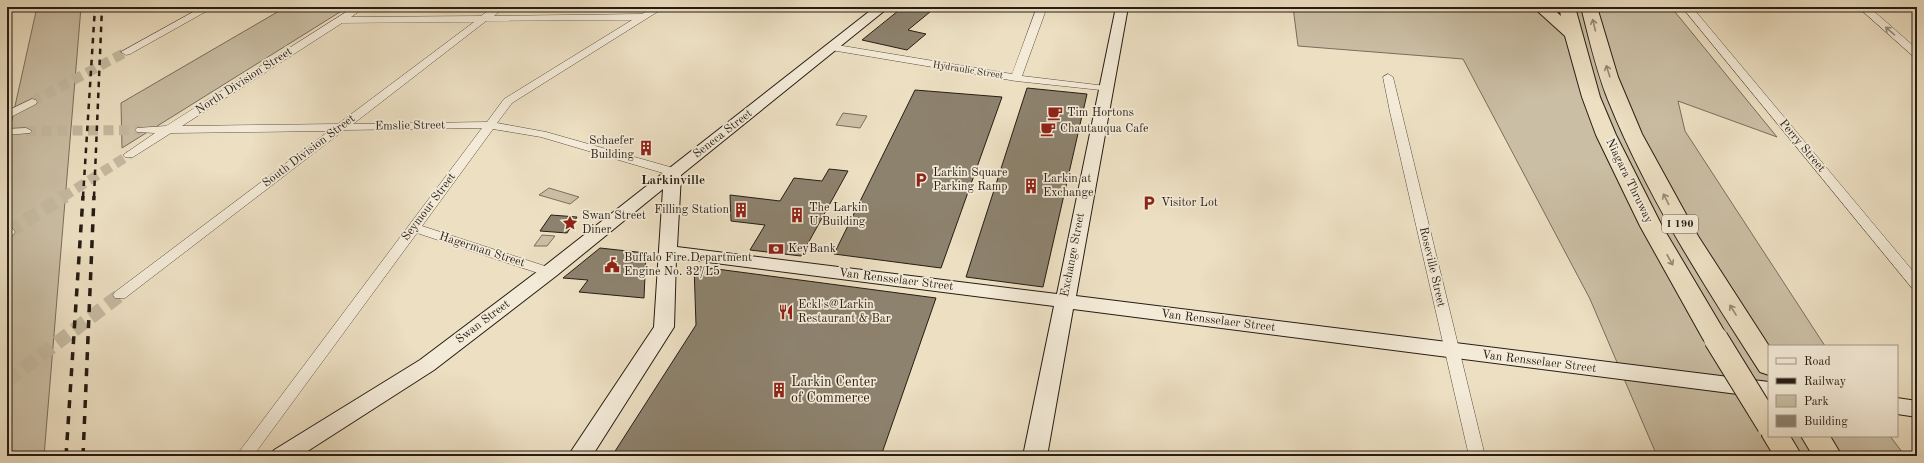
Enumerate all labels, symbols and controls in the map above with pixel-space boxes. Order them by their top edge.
one-way arrow [1589,18,1597,31]
one-way arrow [1885,26,1895,35]
street label: North Division Street [194,45,294,117]
street label: Hydraulic Street [932,59,1005,81]
one-way arrow [1604,65,1611,78]
cafe icon: Tim Hortons [1046,104,1064,122]
street label: Seneca Street [691,107,755,161]
place label: Tim Hortons [1067,107,1134,119]
street label: South Division Street [261,112,357,190]
street label: Perry Street [1777,117,1827,175]
street label: Emslie Street [375,119,445,133]
cafe icon: Chautauqua Cafe [1039,120,1057,138]
place label: Chautauqua Cafe [1060,123,1149,135]
place label: Schaefer Building [589,135,635,161]
street label: Niagara Thruway [1603,137,1655,226]
building icon: Schaefer Building [637,139,655,157]
place label: Larkin Square Parking Ramp [933,167,1008,193]
street label: Seymour Street [400,171,458,243]
parking icon: Larkin Square Parking Ramp [912,171,930,189]
place label: Larkin at Exchange [1043,173,1094,199]
district label: Larkinville [641,174,705,187]
building icon: Larkin at Exchange [1022,177,1040,195]
one-way arrow [1662,193,1669,205]
parking icon: Visitor Lot [1140,194,1158,212]
place label: Visitor Lot [1161,197,1218,209]
building icon: Filling Station [732,201,750,219]
place label: The Larkin U Building [809,202,868,228]
place label: Filling Station [654,204,730,216]
building icon: The Larkin U Building [788,206,806,224]
place label: Swan Street Diner [582,210,646,236]
street label: Exchange Street [1059,212,1087,298]
place icon: Swan Street Diner [561,214,579,232]
road number: I 190 [1662,215,1698,233]
street label: Roseville Street [1417,226,1447,308]
street label: Hagerman Street [438,230,526,270]
bank icon: KeyBank [767,240,785,258]
place label: KeyBank [788,243,836,255]
place label: Buffalo Fire Department Engine No. 32/L5 [624,252,752,278]
one-way arrow [1667,254,1675,266]
public building icon: Buffalo Fire Department Engine No. 32/L5 [603,256,621,274]
street label: Van Rensselaer Street [838,267,954,293]
street label: Swan Street [454,298,512,346]
place label: Eckl's@Larkin Restaurant & Bar [798,299,891,325]
restaurant icon: Eckl's@Larkin Restaurant & Bar [777,303,795,321]
one-way arrow [1729,304,1737,316]
street label: Van Rensselaer Street [1160,308,1276,334]
legend [1768,345,1898,437]
street label: Van Rensselaer Street [1481,349,1597,375]
text: Road [1804,356,1831,368]
place label: Larkin Center of Commerce [791,375,876,405]
text: Railway [1804,376,1847,388]
building icon: Larkin Center of Commerce [770,381,788,399]
text: Park [1804,396,1829,408]
text: Building [1804,416,1848,428]

